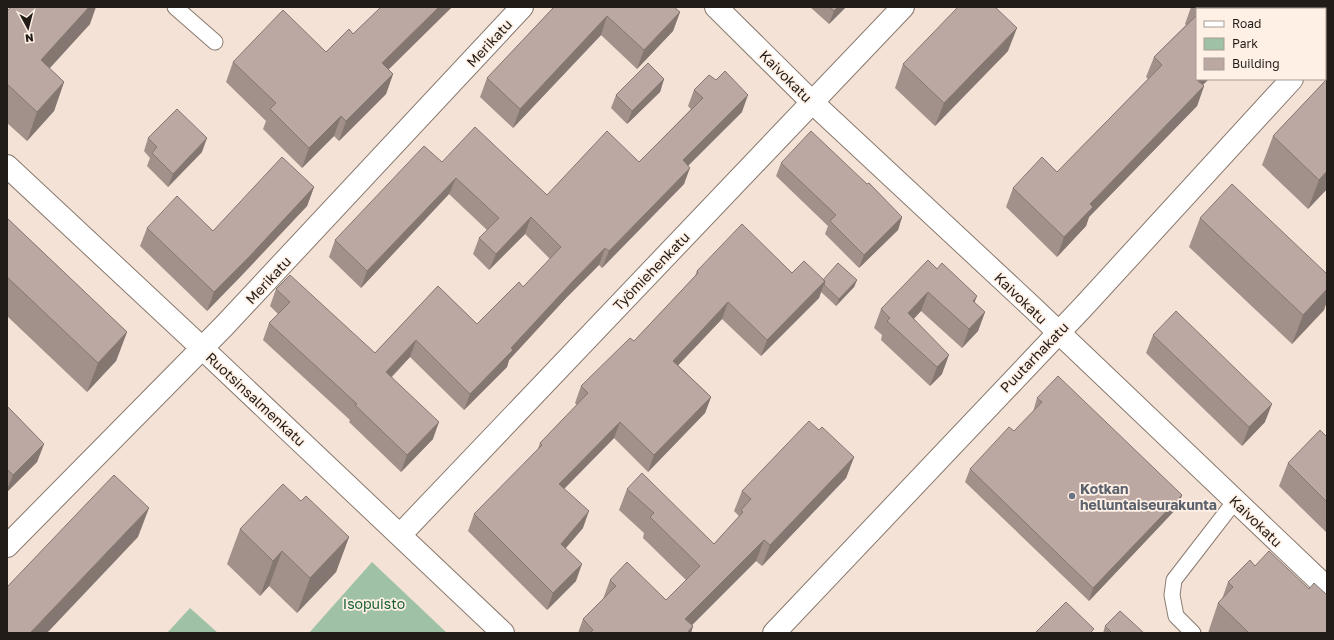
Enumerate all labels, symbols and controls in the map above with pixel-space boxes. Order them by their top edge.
north arrow [8,8,48,48]
legend [1196,8,1326,80]
street label: Merikatu [463,16,515,70]
text: Road [1232,16,1261,31]
text: N [24,31,34,45]
text: Park [1232,36,1258,51]
street label: Kaivokatu [756,46,816,106]
text: Building [1232,56,1280,71]
street label: Työmiehenkatu [609,228,693,314]
street label: Merikatu [242,253,294,307]
street label: Kaivokatu [991,269,1051,327]
street label: Puutarhakatu [996,318,1072,396]
street label: Ruotsinsalmenkatu [203,348,309,450]
place label: Kotkan helluntaiseurakunta [1080,480,1217,513]
marker: Kotkan helluntaiseurakunta [1067,491,1077,501]
street label: Kaivokatu [1226,492,1286,550]
park label: Isopuisto [343,595,405,612]

